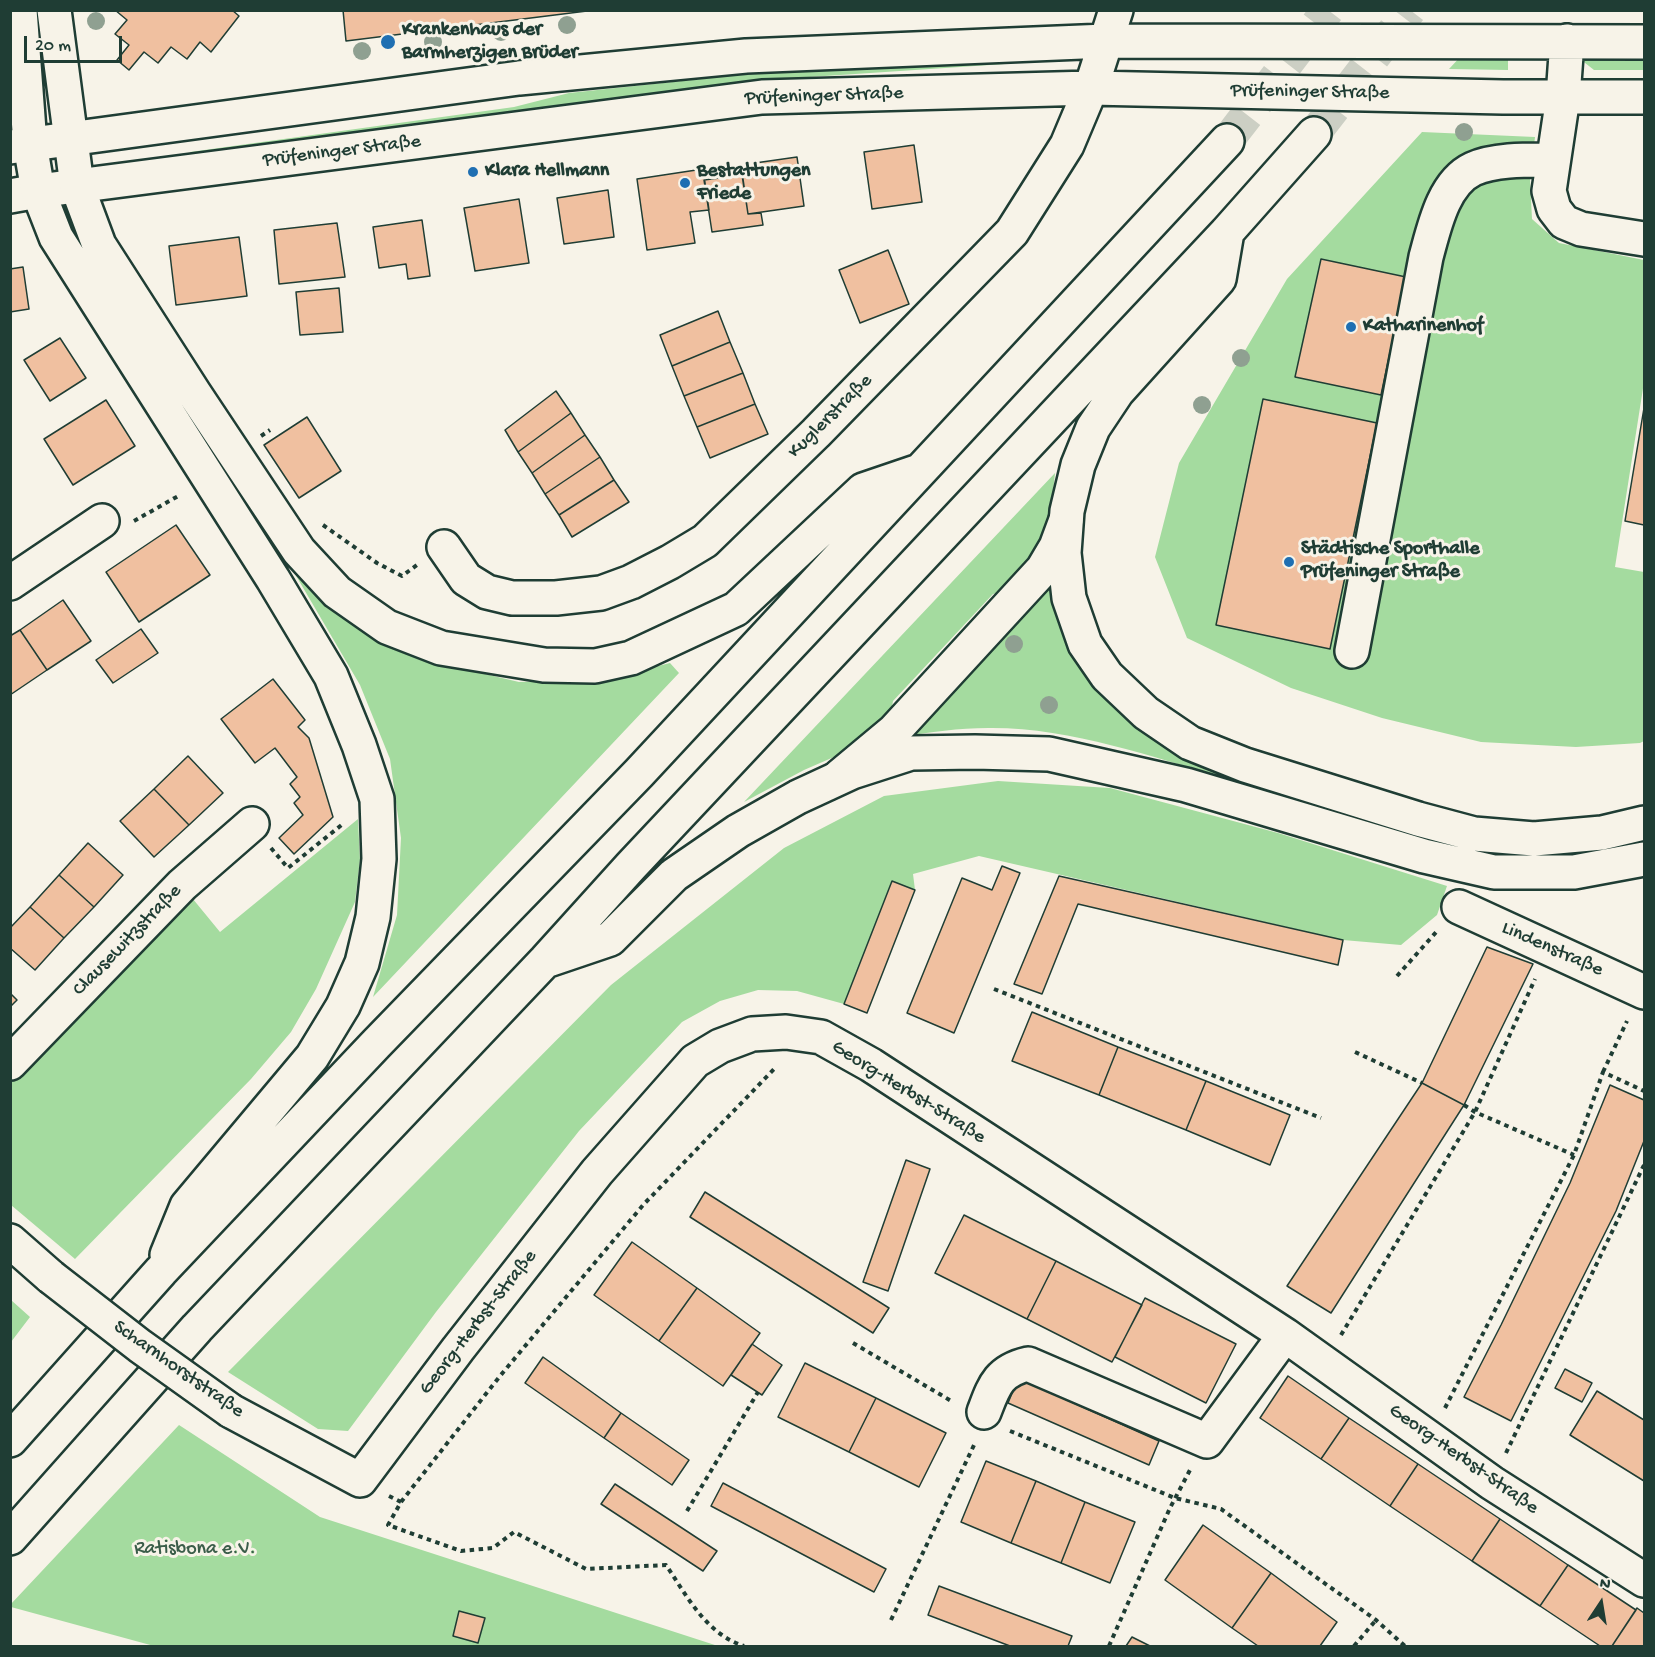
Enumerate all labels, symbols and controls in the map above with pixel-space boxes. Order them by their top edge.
place label: Krankenhaus der Barmherzigen Brüder [402,19,578,66]
scale bar [27,24,124,62]
marker: Krankenhaus der Barmherzigen Brüder [379,33,397,51]
text: 20 m [35,36,71,57]
street label: Prüfeninger Straße [1230,80,1390,106]
street label: Prüfeninger Straße [744,82,904,112]
street label: Prüfeninger Straße [262,130,422,174]
place label: Klara Hellmann [485,160,609,184]
place label: Bestattungen Friede [697,160,811,207]
marker: Klara Hellmann [466,165,480,179]
marker: Bestattungen Friede [678,176,692,190]
place label: Katharinenhof [1363,315,1483,339]
marker: Katharinenhof [1344,320,1358,334]
street label: Kuglerstraße [784,370,878,464]
place label: Städtische Sporthalle Prüfeninger Straße [1301,538,1479,585]
marker: Städtische Sporthalle Prüfeninger Straße [1282,555,1296,569]
street label: Clausewitzstraße [69,880,187,1002]
street label: Lindenstraße [1497,917,1607,983]
street label: Georg-Herbst-Straße [826,1036,990,1150]
street label: Georg-Herbst-Straße [415,1246,543,1400]
street label: Scharnhorststraße [108,1316,248,1424]
street label: Georg-Herbst-Straße [1383,1399,1543,1521]
park label: Ratisbona e.V. [134,1538,256,1562]
north arrow [1571,1573,1631,1633]
text: N [1598,1575,1612,1595]

